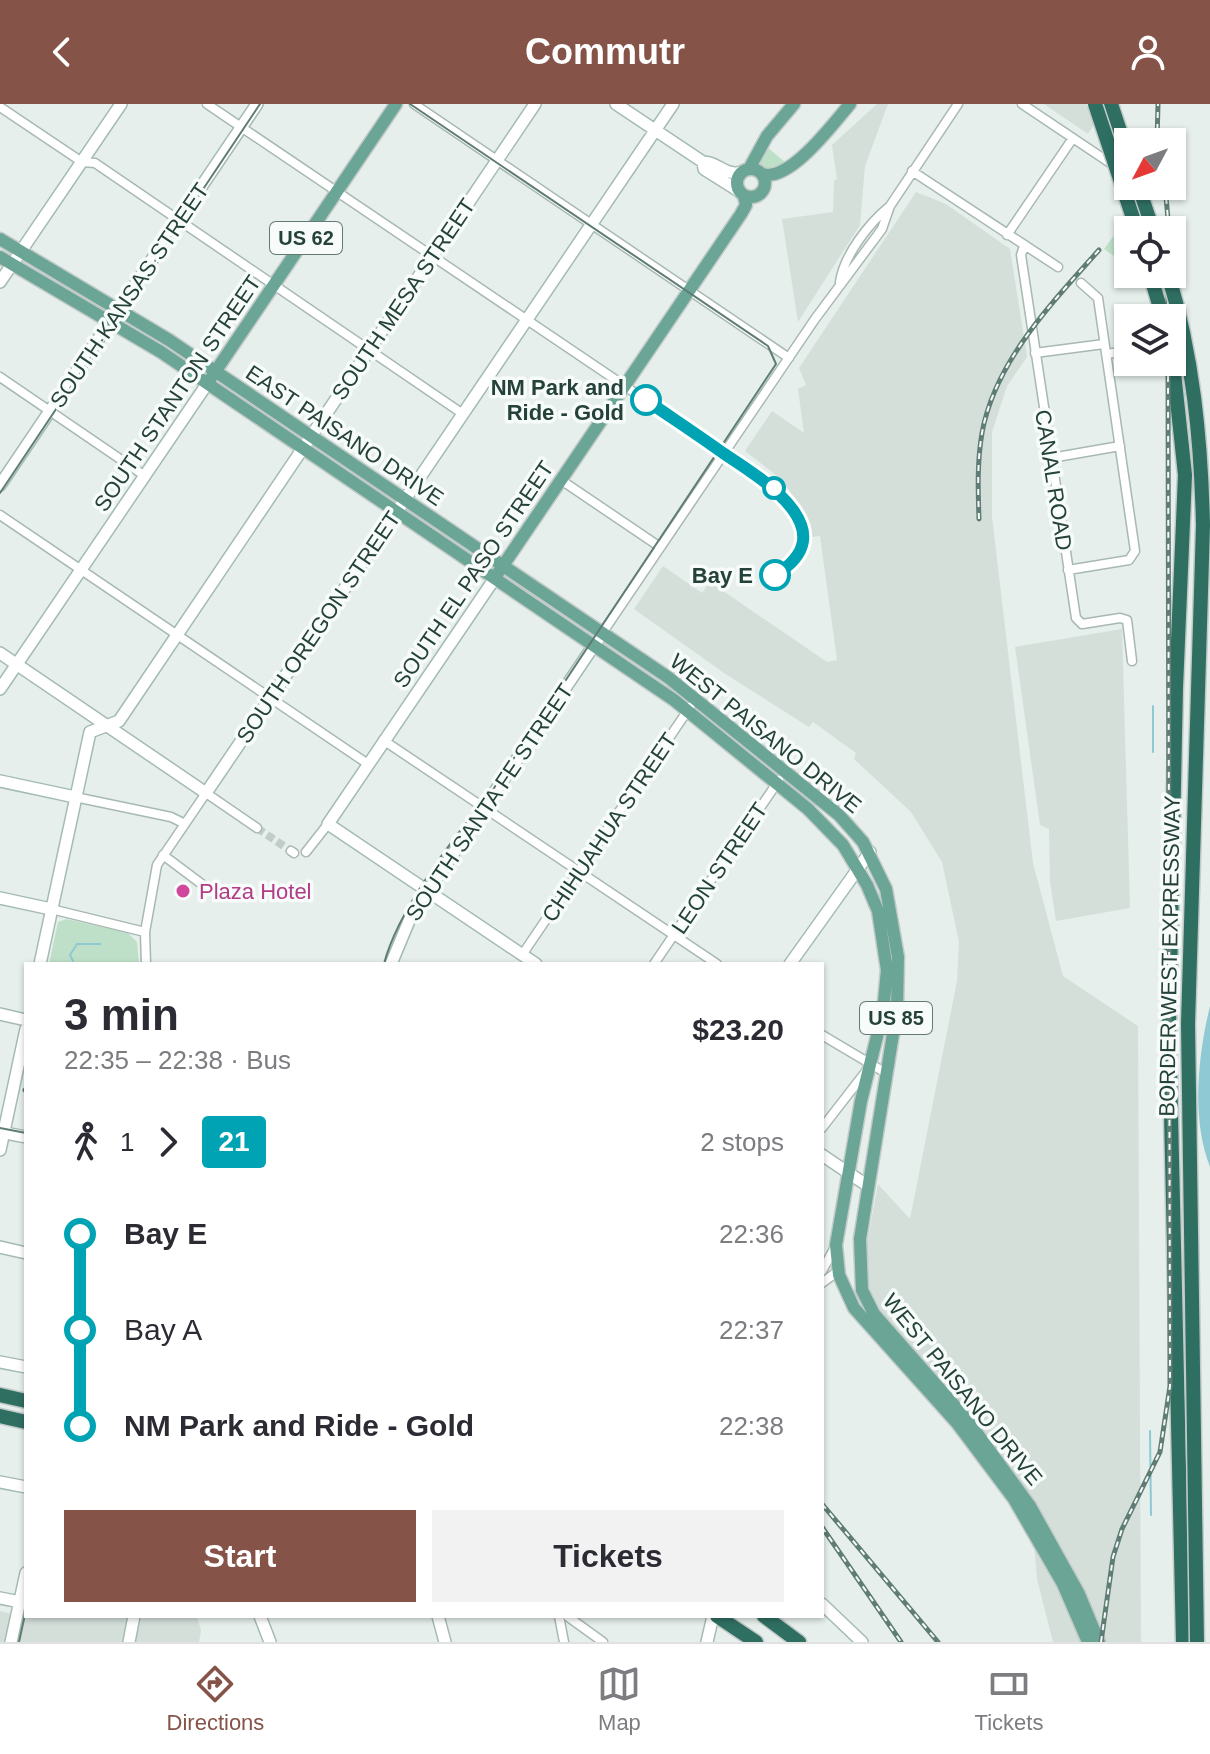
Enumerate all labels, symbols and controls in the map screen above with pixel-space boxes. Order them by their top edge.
icon: back [40,30,84,74]
icon: person [1126,30,1170,74]
text: Commutr [525,31,685,72]
north arrow [1114,128,1186,200]
map controls [1114,128,1186,376]
street label: SOUTH KANSAS STREET [45,178,214,412]
street label: SOUTH MESA STREET [327,194,480,405]
button: locate [1114,216,1186,288]
road number: US 62 [270,222,342,254]
street label: SOUTH STANTON STREET [89,271,266,516]
button: layers [1114,304,1186,376]
street label: EAST PAISANO DRIVE [241,360,448,511]
place label: NM Park and Ride - Gold [491,375,624,425]
marker: NM Park and Ride - Gold [631,385,661,415]
street label: CANAL ROAD [1030,408,1077,552]
street label: SOUTH EL PASO STREET [388,456,559,692]
unlabelled marker [763,477,785,499]
street label: SOUTH OREGON STREET [231,507,405,748]
marker: Bay E [760,560,790,590]
place label: Bay E [692,563,753,588]
street label: WEST PAISANO DRIVE [665,649,866,818]
street label: SOUTH SANTA FE STREET [401,679,578,926]
street label: CHIHUAHUA STREET [537,728,682,926]
street label: BORDER WEST EXPRESSWAY [1154,795,1185,1117]
street label: LEON STREET [666,798,773,939]
place label: Plaza Hotel [199,879,312,904]
marker: Plaza Hotel [174,882,192,900]
text: 3 min [64,990,179,1039]
road number: US 85 [860,1002,932,1034]
text: $23.20 [692,1013,784,1046]
text: 22:35 – 22:38 · Bus [64,1045,291,1075]
icon: walk [64,1120,108,1164]
icon: forward [146,1120,190,1164]
text: 21 [218,1126,250,1157]
text: 1 [120,1127,134,1157]
text: 2 stops [700,1127,784,1157]
text: Bay E [124,1217,207,1250]
text: 22:36 [719,1219,784,1249]
street label: WEST PAISANO DRIVE [878,1289,1047,1490]
text: Bay A [124,1313,202,1346]
text: 22:37 [719,1315,784,1345]
text: NM Park and Ride - Gold [124,1409,474,1442]
text: 22:38 [719,1411,784,1441]
button: Start [64,1510,416,1602]
button: Tickets [432,1510,784,1602]
tab: Directions [167,1662,264,1736]
tab: Map [597,1662,641,1736]
tab: Tickets [975,1662,1043,1736]

